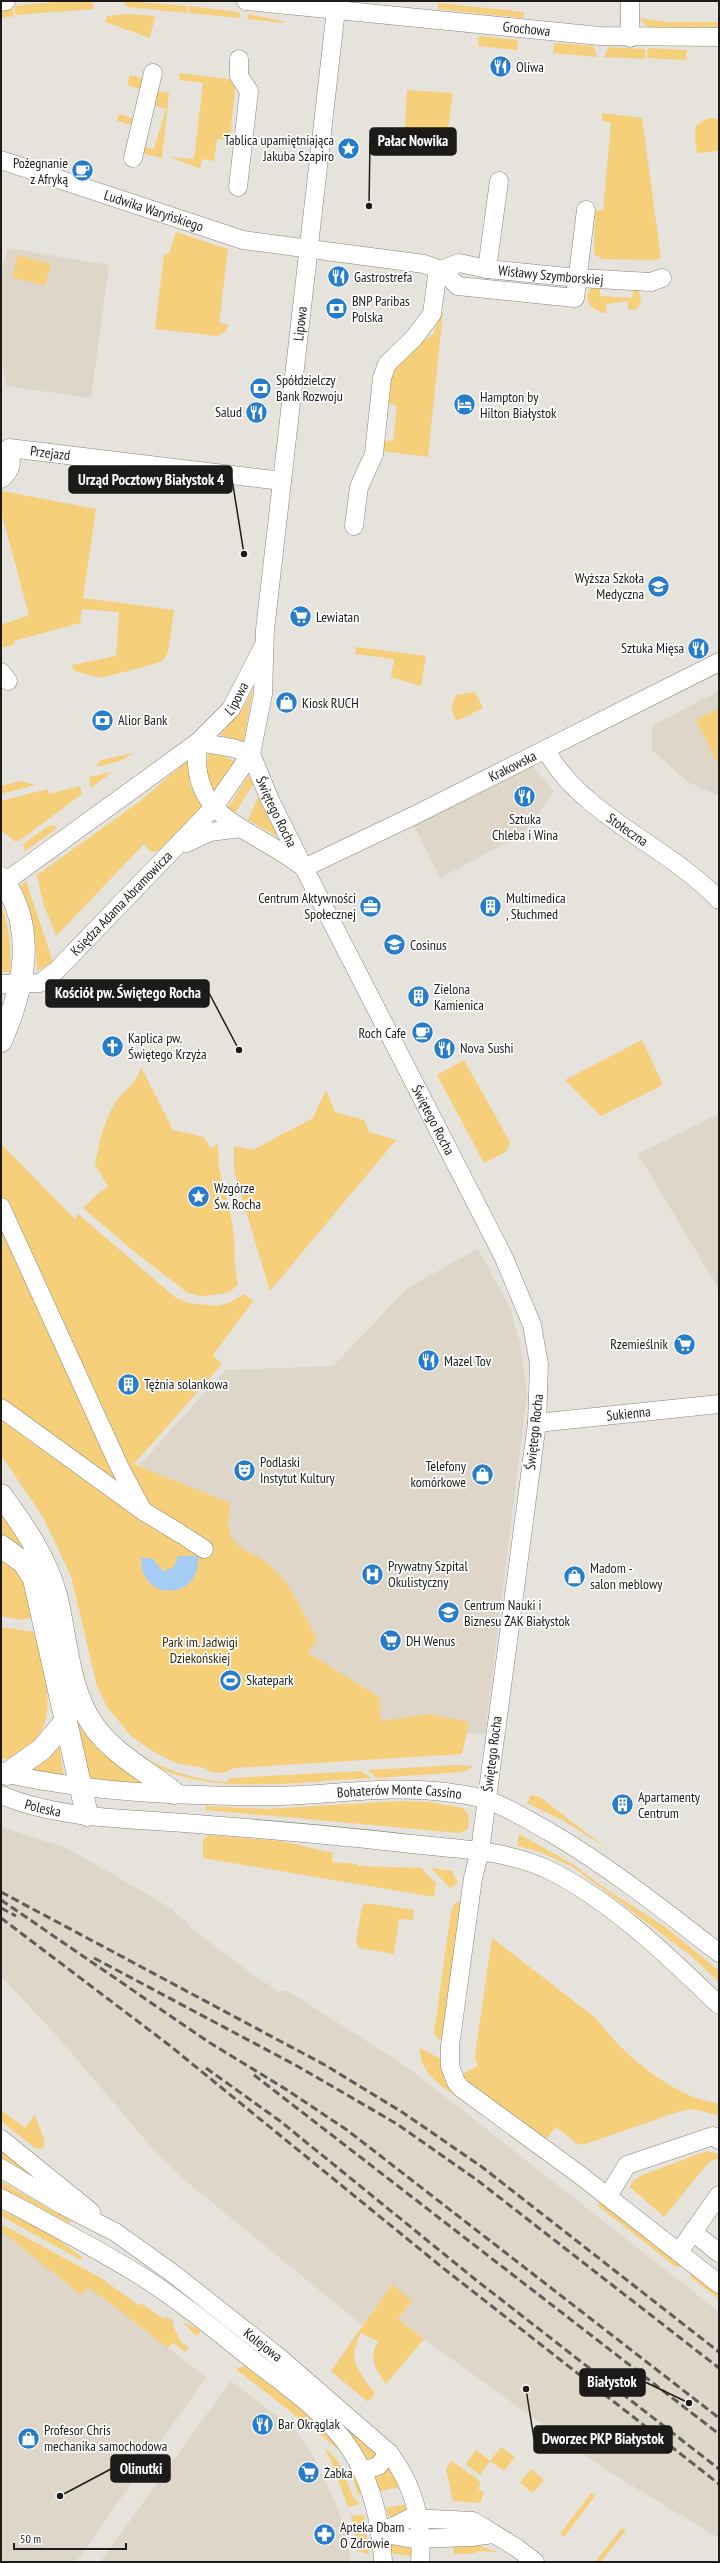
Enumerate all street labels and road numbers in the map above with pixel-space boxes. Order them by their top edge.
street label: Grochowa [502,17,551,40]
street label: Ludwika Waryńskiego [102,186,206,235]
street label: Wisławy Szymborskiej [497,261,604,288]
street label: Lipowa [289,305,311,342]
street label: Przejazd [29,442,71,464]
street label: Lipowa [221,679,252,719]
street label: Krakowska [485,746,539,786]
street label: Świętego Rocha [252,773,301,850]
street label: Stołeczna [603,809,652,850]
street label: Księdza Adama Abramowicza [66,847,176,960]
street label: Świętego Rocha [408,1082,459,1158]
street label: Świętego Rocha [521,1393,547,1471]
street label: Sukienna [606,1402,651,1425]
street label: Świętego Rocha [478,1715,506,1793]
street label: Bohaterów Monte Cassino [336,1780,463,1803]
street label: Poleska [23,1795,63,1821]
street label: Kolejowa [240,2324,286,2366]

